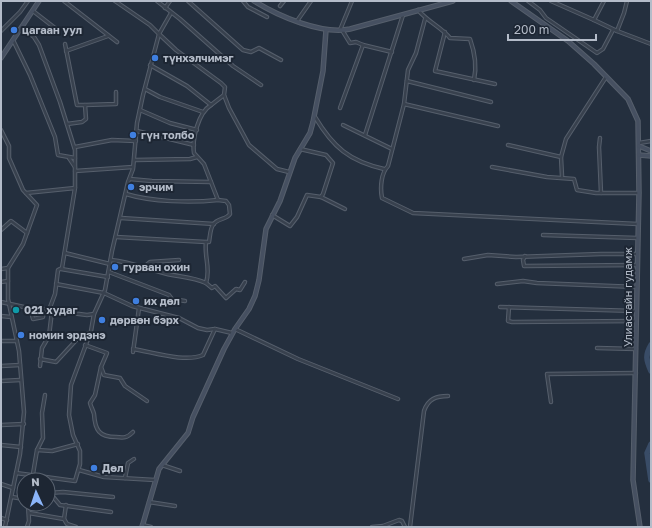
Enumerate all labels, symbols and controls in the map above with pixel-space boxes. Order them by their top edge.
scale bar [508,16,596,42]
text: 200 m [514,22,549,37]
place label: цагаан уул [22,23,82,36]
marker: цагаан уул [9,25,19,35]
place label: түнхэлчимэг [163,51,234,65]
marker: түнхэлчимэг [150,53,160,63]
place label: гүн толбо [141,128,195,142]
marker: гүн толбо [128,130,138,140]
place label: эрчим [139,180,173,193]
marker: эрчим [126,182,136,192]
street label: Улиастайн гудамж [621,247,634,347]
place label: гурван охин [123,260,190,273]
marker: гурван охин [110,262,120,272]
place label: их дөл [144,294,180,307]
marker: их дөл [131,296,141,306]
place label: 021 худаг [24,303,77,316]
marker: 021 худаг [11,305,21,315]
place label: дөрвөн бэрх [110,313,180,326]
marker: дөрвөн бэрх [97,315,107,325]
place label: номин эрдэнэ [29,328,106,341]
marker: номин эрдэнэ [16,330,26,340]
place label: Дөл [102,461,124,474]
marker: Дөл [89,463,99,473]
north arrow [16,472,56,512]
text: N [31,475,40,488]

